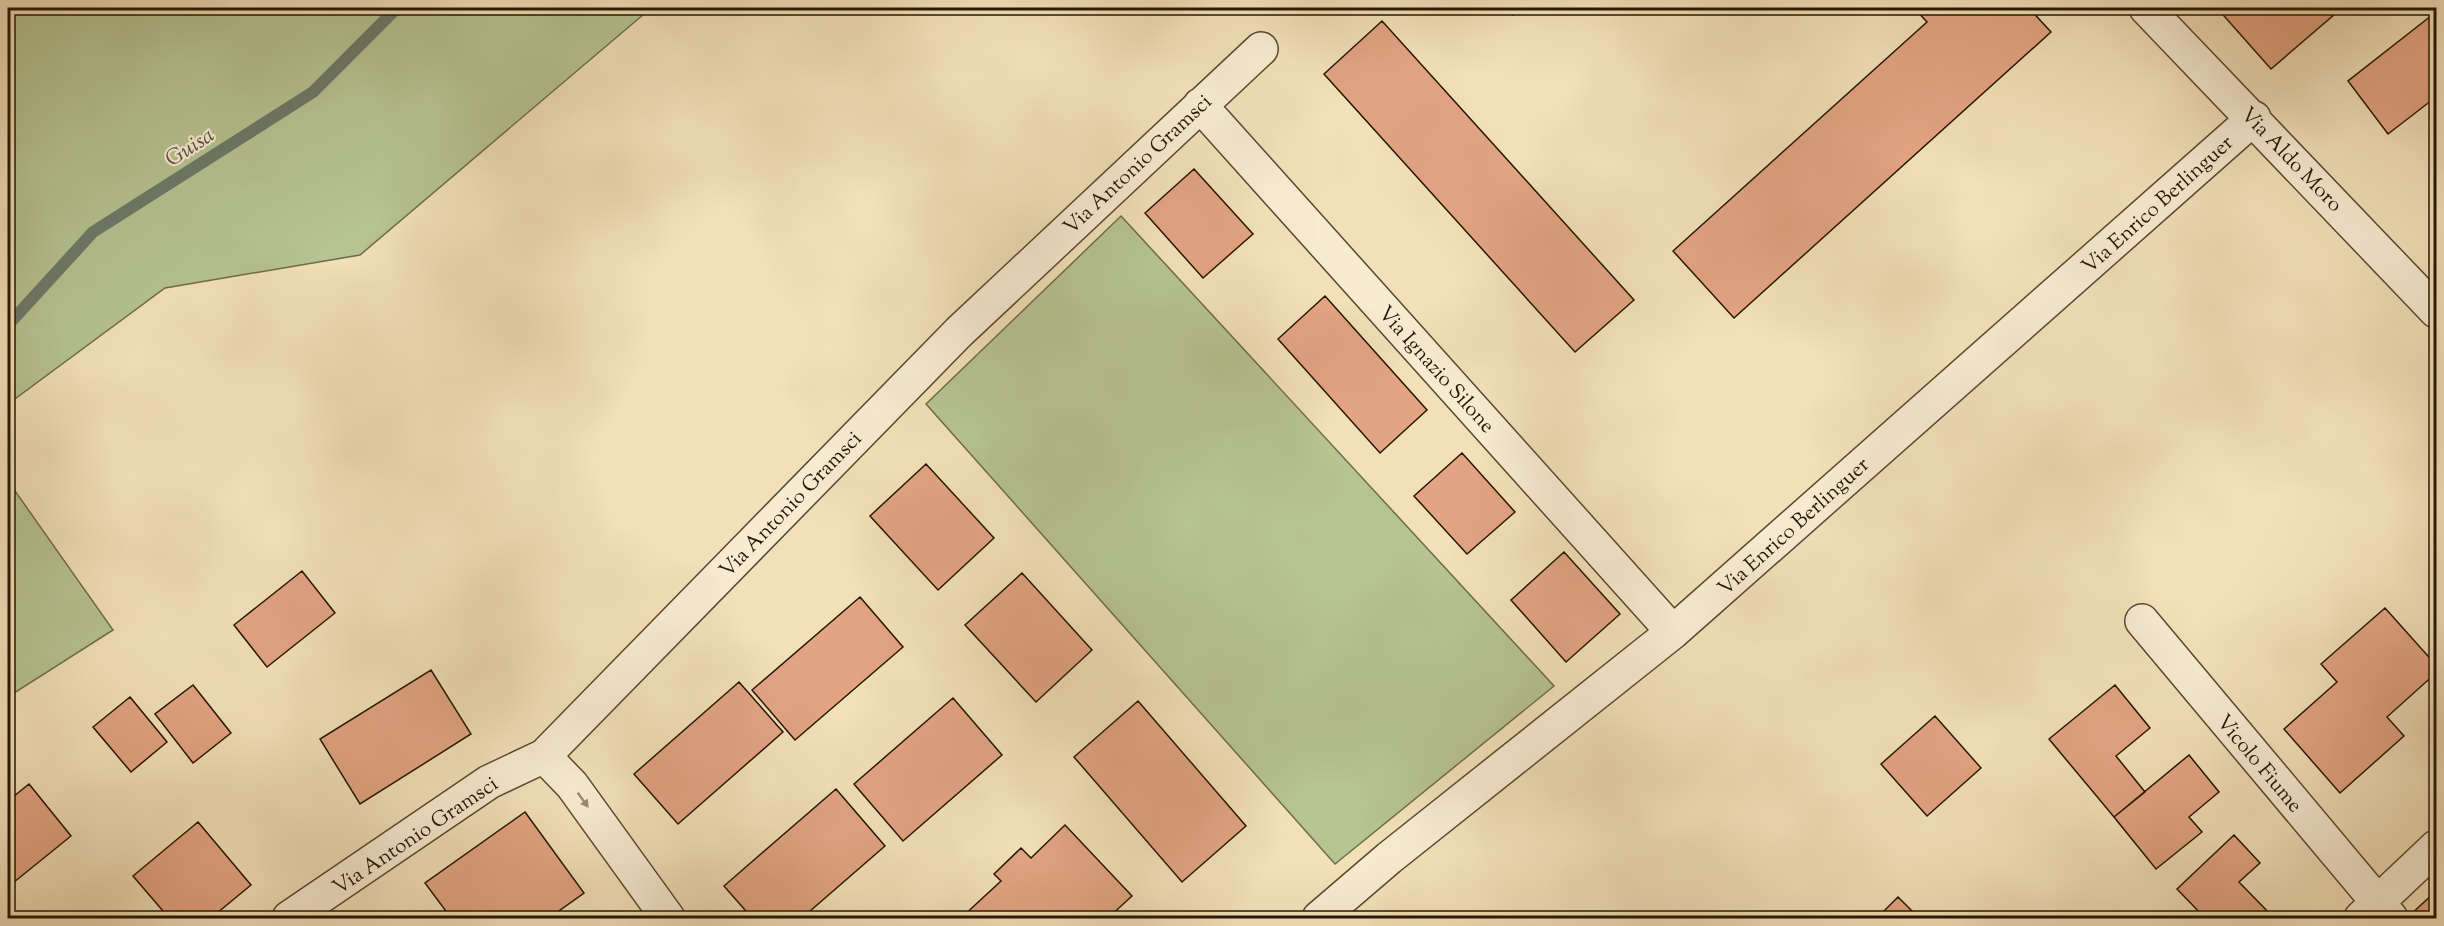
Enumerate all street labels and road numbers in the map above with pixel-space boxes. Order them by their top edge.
street label: Via Antonio Gramsci [1057,88,1219,243]
street label: Via Aldo Moro [2233,101,2349,220]
street label: Via Enrico Berlinguer [2076,129,2241,282]
street label: Via Ignazio Silone [1370,300,1501,441]
street label: Via Antonio Gramsci [713,425,870,586]
street label: Via Enrico Berlinguer [1712,451,1877,604]
street label: Vicolo Fiume [2208,709,2309,820]
street label: Via Antonio Gramsci [327,770,505,903]

